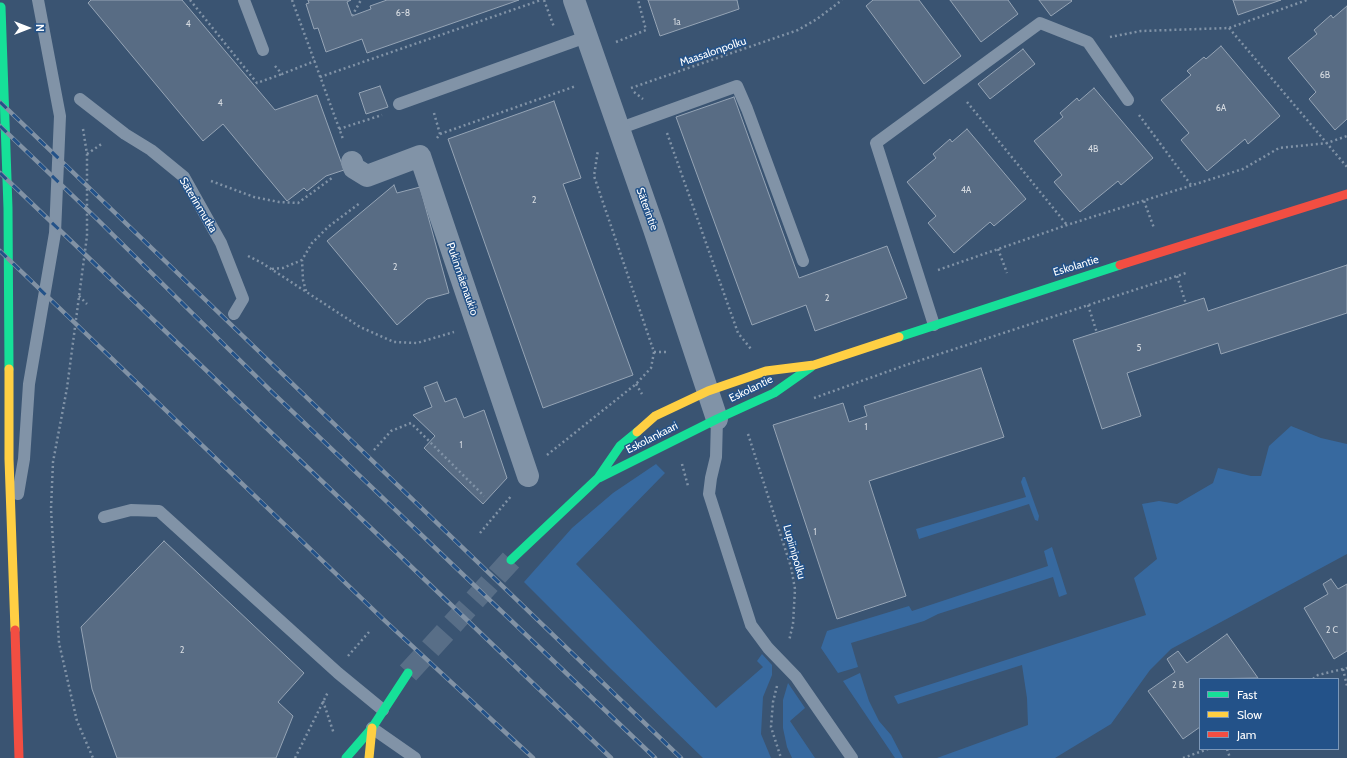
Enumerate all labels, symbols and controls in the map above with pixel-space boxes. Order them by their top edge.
north arrow [8,8,48,48]
house number: 6-8 [396,8,410,18]
house number: 1a [673,17,681,27]
house number: 4 [185,19,191,29]
text: N [33,24,47,32]
street label: Maasalonpolku [678,34,748,70]
house number: 6B [1320,70,1330,80]
house number: 4 [217,98,223,108]
house number: 6A [1216,103,1226,113]
house number: 4B [1088,144,1098,154]
street label: Säterinmutka [176,175,220,235]
house number: 4A [961,185,971,195]
street label: Säterintie [633,186,661,232]
house number: 2 [532,195,536,205]
street label: Pukinmäenaukio [443,241,481,317]
street label: Eskolantie [1052,253,1100,279]
house number: 2 [393,262,397,272]
house number: 2 [825,293,829,303]
house number: 5 [1137,343,1141,353]
street label: Eskolantie [727,373,775,405]
street label: Eskolankaari [624,419,680,457]
house number: 1 [865,422,867,432]
house number: 1 [460,440,462,450]
street label: Lupiinipolku [780,523,808,581]
house number: 1 [814,527,816,537]
house number: 2 C [1326,625,1338,635]
house number: 2 [180,645,184,655]
legend [1199,678,1339,750]
house number: 2 B [1172,680,1184,690]
text: Fast [1237,687,1257,702]
text: Slow [1237,707,1262,722]
text: Jam [1237,727,1256,742]

